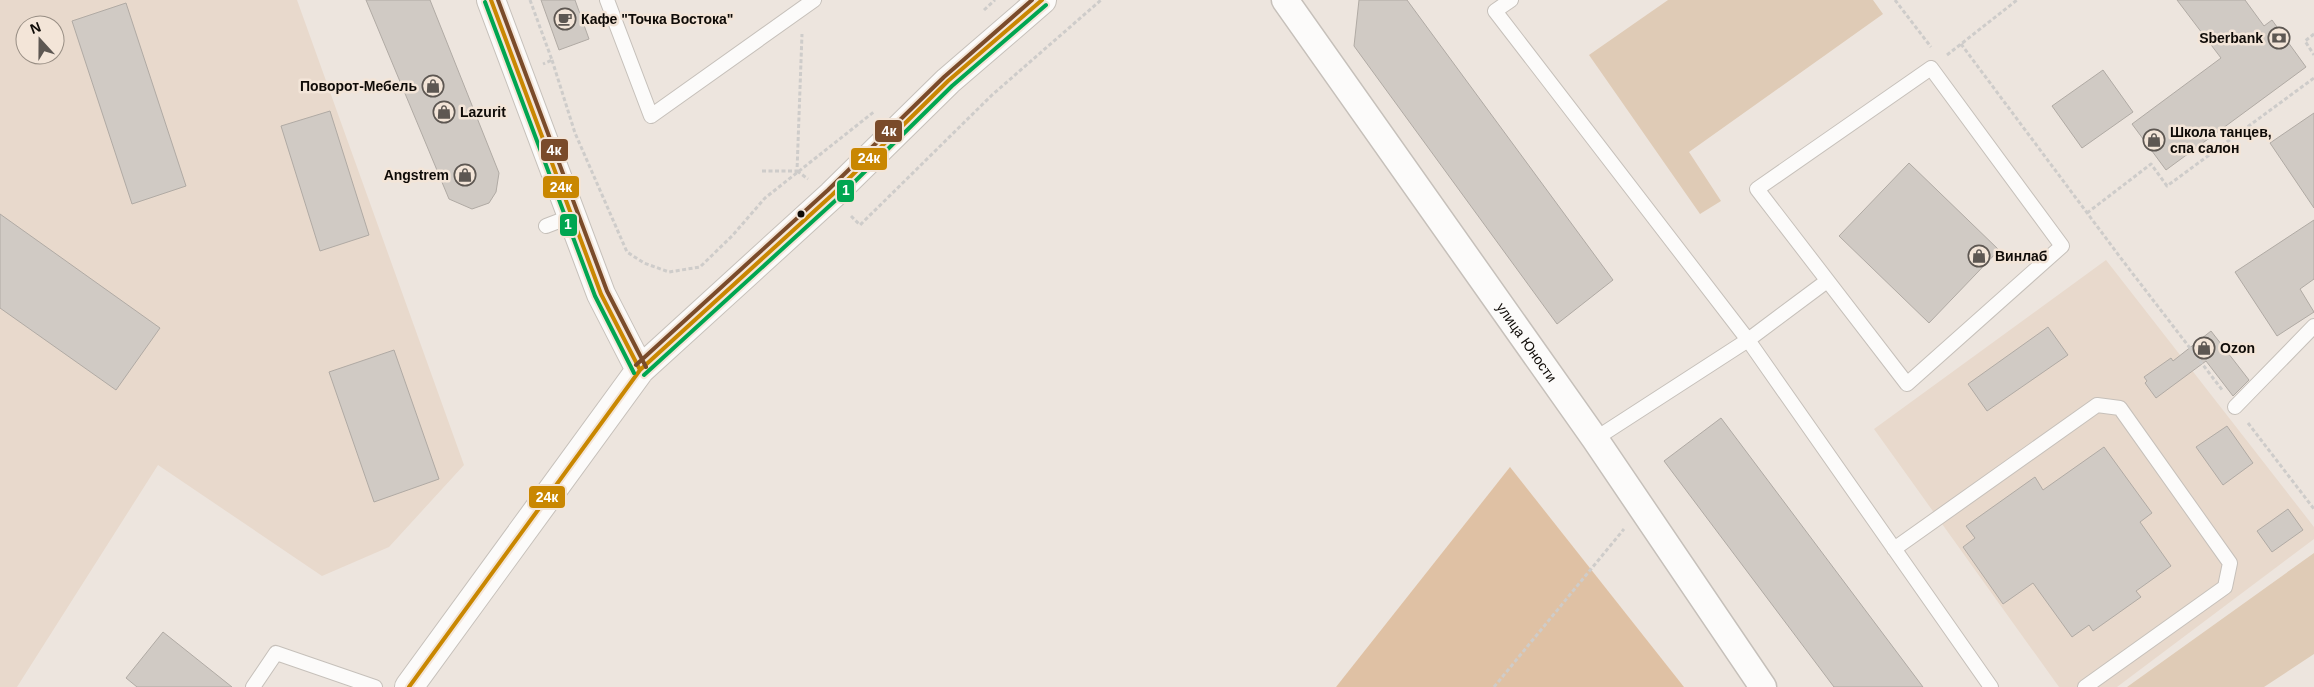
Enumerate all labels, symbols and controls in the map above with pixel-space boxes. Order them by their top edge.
cafe icon: Кафе "Точка Востока" [553,7,577,31]
place label: Кафе "Точка Востока" [581,11,733,27]
north arrow [15,15,65,65]
text: N [28,19,43,37]
bank icon: Sberbank [2267,26,2291,50]
place label: Sberbank [2199,30,2263,46]
shop icon: Поворот-Мебель [421,74,445,98]
place label: Поворот-Мебель [300,78,417,94]
shop icon: Lazurit [432,100,456,124]
place label: Lazurit [460,104,506,120]
line badge: 4к [874,119,903,143]
text: 4к [882,123,897,139]
place label: Школа танцев, спа салон [2170,124,2272,156]
shop icon: Школа танцев, спа салон [2142,128,2166,152]
line badge: 4к [540,138,569,162]
text: 4к [547,142,562,158]
line badge: 24к [850,147,888,171]
text: 24к [858,150,881,166]
shop icon: Angstrem [453,163,477,187]
place label: Angstrem [384,167,449,183]
line badge: 24к [542,175,580,199]
text: 24к [550,179,573,195]
line badge: 1 [836,179,855,203]
text: 1 [842,182,850,198]
unlabelled marker [796,209,806,219]
line badge: 1 [559,213,578,237]
text: 1 [564,216,572,232]
shop icon: Винлаб [1967,244,1991,268]
place label: Винлаб [1995,248,2048,264]
street label: улица Юности [1493,300,1560,385]
shop icon: Ozon [2192,336,2216,360]
place label: Ozon [2220,340,2255,356]
line badge: 24к [528,485,566,509]
text: 24к [536,489,559,505]

